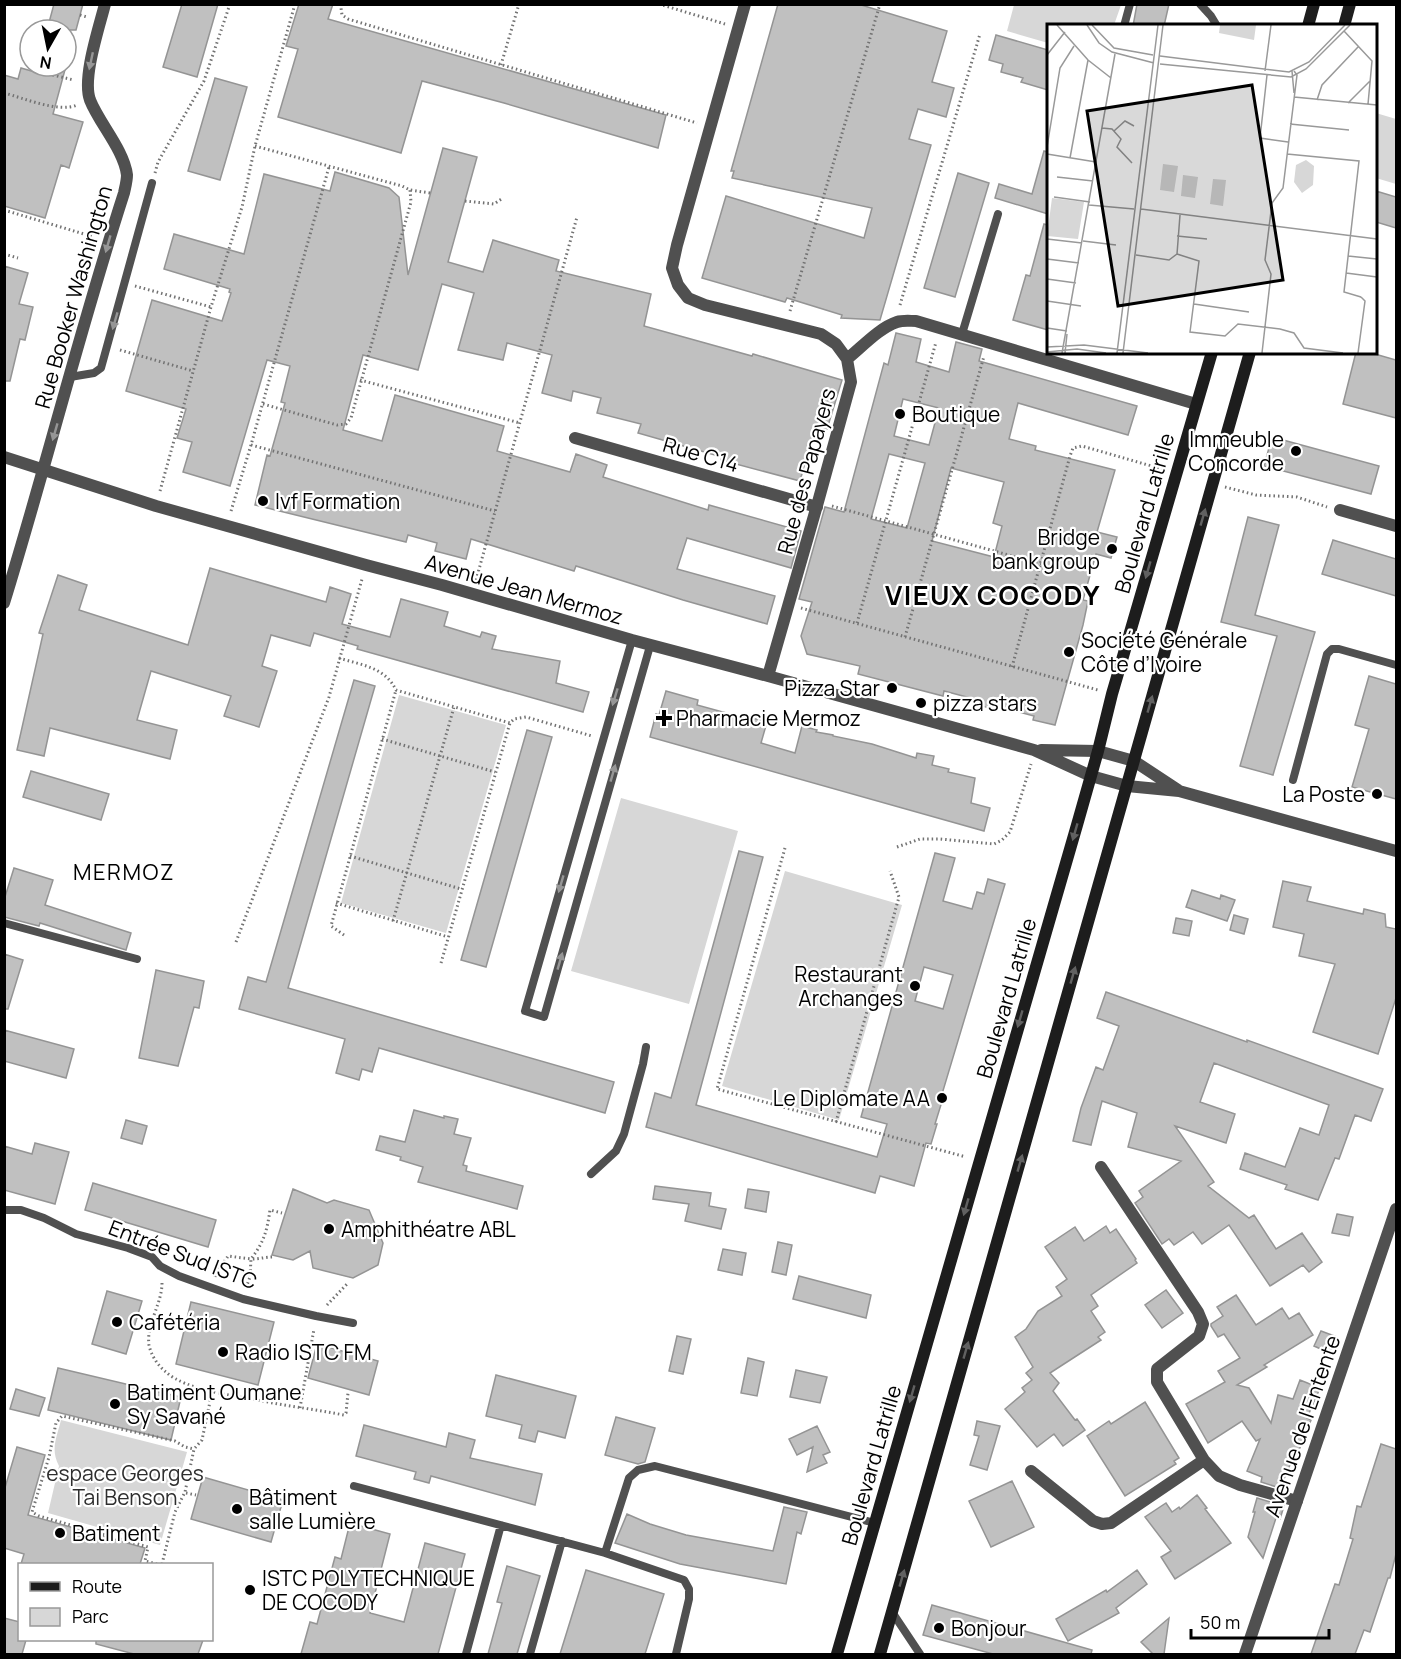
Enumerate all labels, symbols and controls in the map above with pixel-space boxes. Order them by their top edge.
north arrow [18,18,78,78]
inset map [1047,24,1377,354]
text: N [38,51,53,75]
one-way arrow [86,52,95,71]
street label: Rue Booker Washington [28,182,118,412]
one-way arrow [103,236,112,254]
one-way arrow [110,312,119,330]
street label: Rue des Papayers [770,385,842,557]
place label: Boutique [912,400,1000,428]
marker: Boutique [893,407,907,421]
one-way arrow [50,423,59,441]
place label: Immeuble Concorde [1188,425,1284,477]
street label: Rue C14 [660,430,742,478]
street label: Boulevard Latrille [1108,430,1180,596]
marker: Immeuble Concorde [1289,444,1303,458]
place label: lvf Formation [275,487,400,515]
marker: lvf Formation [256,494,270,508]
one-way arrow [1199,507,1208,525]
place label: Bridge bank group [992,523,1100,575]
marker: Bridge bank group [1105,542,1119,556]
street label: Avenue Jean Mermoz [422,547,626,631]
one-way arrow [1143,561,1152,579]
district label: VIEUX COCODY [885,576,1101,613]
place label: Société Générale Côte d’Ivoire [1081,626,1247,678]
marker: Société Générale Côte d’Ivoire [1062,645,1076,659]
place label: Pizza Star [784,674,880,702]
marker: Pizza Star [885,681,899,695]
one-way arrow [610,688,619,706]
place label: pizza stars [933,689,1037,717]
one-way arrow [1146,695,1155,713]
marker: pizza stars [914,696,928,710]
place label: Pharmacie Mermoz [676,704,861,732]
marker: Pharmacie Mermoz [657,711,671,725]
one-way arrow [609,764,618,782]
place label: La Poste [1282,780,1365,808]
marker: La Poste [1370,787,1384,801]
one-way arrow [1069,823,1079,841]
district label: MERMOZ [73,857,175,887]
one-way arrow [556,875,565,893]
street label: Boulevard Latrille [970,915,1042,1081]
one-way arrow [555,951,565,970]
place label: Restaurant Archanges [794,960,903,1012]
one-way arrow [1069,966,1078,984]
marker: Restaurant Archanges [908,979,922,993]
one-way arrow [1015,1010,1024,1028]
place label: Le Diplomate AA [773,1084,930,1112]
marker: Le Diplomate AA [935,1091,949,1105]
one-way arrow [1015,1153,1025,1172]
one-way arrow [961,1198,970,1216]
street label: Entrée Sud ISTC [105,1213,261,1295]
place label: Amphithéatre ABL [341,1215,516,1243]
marker: Amphithéatre ABL [322,1222,336,1236]
place label: Cafétéria [129,1308,220,1336]
marker: Cafétéria [110,1315,124,1329]
street label: Avenue de l'Entente [1258,1331,1346,1521]
place label: Radio ISTC FM [235,1338,372,1366]
one-way arrow [962,1341,971,1359]
marker: Radio ISTC FM [216,1345,230,1359]
place label: Batiment Oumane Sy Savané [127,1378,301,1430]
street label: Boulevard Latrille [835,1382,907,1548]
one-way arrow [907,1385,916,1403]
marker: Batiment Oumane Sy Savané [108,1397,122,1411]
park label: espace Georges Tai Benson [46,1459,204,1511]
place label: Bâtiment salle Lumière [249,1483,376,1535]
marker: Bâtiment salle Lumière [230,1502,244,1516]
place label: Batiment [72,1519,160,1547]
marker: Batiment [53,1526,67,1540]
legend [18,1563,213,1641]
place label: ISTC POLYTECHNIQUE DE COCODY [262,1564,475,1616]
one-way arrow [898,1569,907,1587]
text: Route [72,1574,122,1598]
marker: ISTC POLYTECHNIQUE DE COCODY [243,1583,257,1597]
scale bar [1191,1602,1329,1640]
text: Parc [72,1604,109,1628]
text: 50 m [1200,1610,1240,1634]
place label: Bonjour [951,1614,1027,1642]
marker: Bonjour [932,1621,946,1635]

